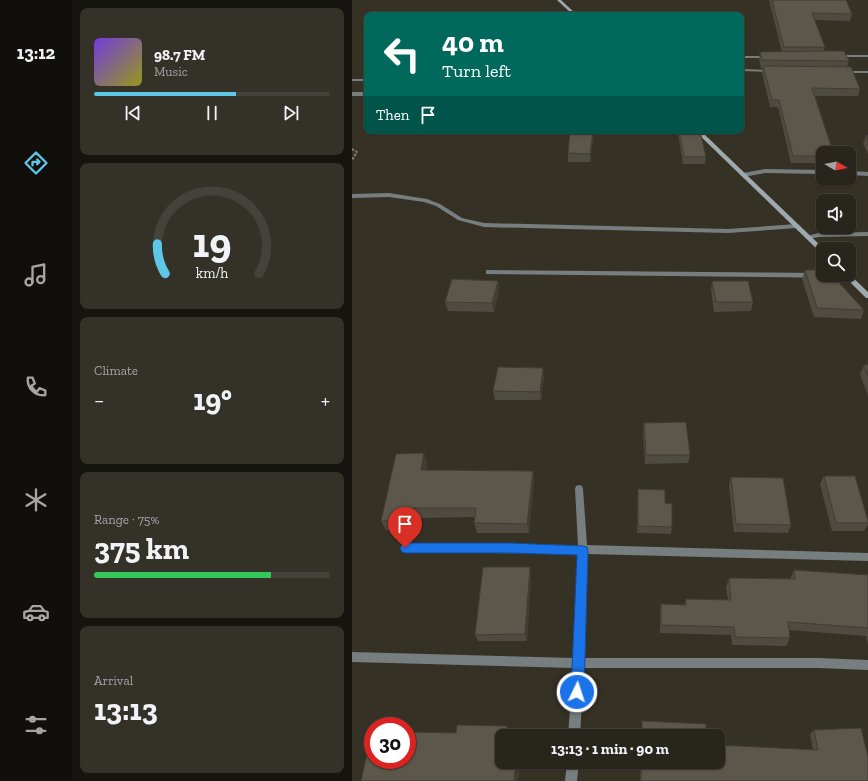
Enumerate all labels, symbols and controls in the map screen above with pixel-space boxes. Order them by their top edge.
text: 40 m [442,26,504,59]
icon: left [376,28,428,80]
text: 13:12 [17,42,55,64]
text: 98.7 FM [154,46,205,64]
text: Turn left [442,60,511,82]
text: Music [154,64,188,79]
icon: previous [122,102,144,124]
icon: pause [201,102,223,124]
icon: next [280,102,302,124]
icon: arrive [417,104,439,126]
text: Then [376,106,409,124]
north arrow [816,146,856,186]
map controls [816,146,856,282]
icon: directions [22,149,50,177]
button: sound [816,194,856,234]
text: 19 [192,218,232,268]
button: search [816,242,856,282]
icon: music [22,261,50,289]
text: km/h [196,264,228,281]
text: Climate [94,363,138,378]
icon: phone [22,373,50,401]
text: 19° [193,382,232,418]
text: − [94,387,104,414]
text: + [321,387,330,414]
icon: climate [22,486,50,514]
pin [388,507,422,548]
text: Range · 75% [94,512,159,527]
icon: arrive [394,513,416,535]
text: 375 km [94,531,189,567]
icon: car [22,598,50,626]
position arrow [556,671,598,713]
text: Arrival [94,673,133,688]
text: 13:13 [94,692,158,728]
icon: filters [22,711,50,739]
speed limit sign: 30 [364,717,416,769]
text: 13:13 · 1 min · 90 m [551,740,669,758]

